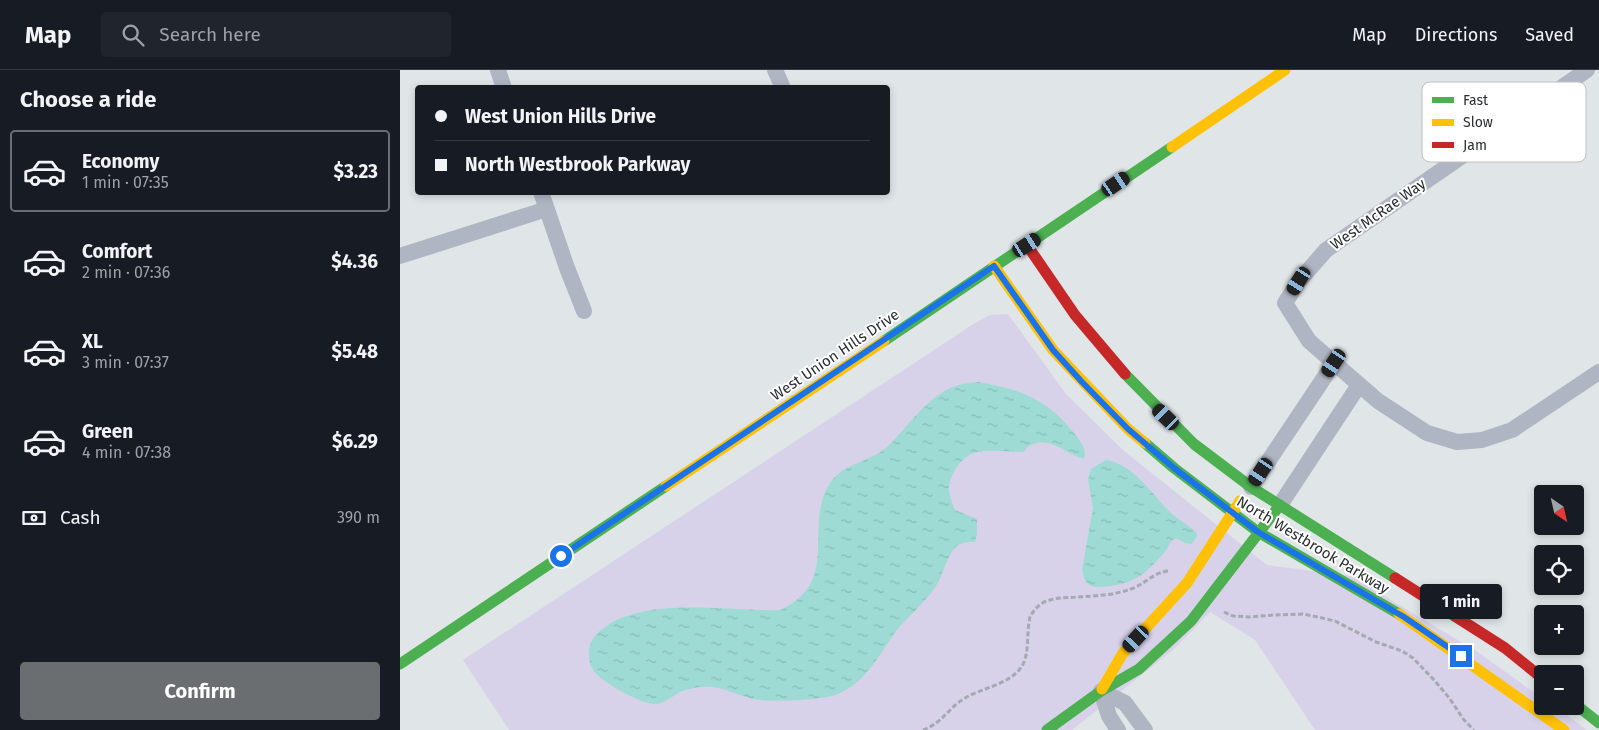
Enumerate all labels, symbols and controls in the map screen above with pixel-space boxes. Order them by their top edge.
search box [101,12,451,57]
text: Map [25,21,71,49]
icon: search [119,21,147,49]
text: Search here [159,23,261,46]
text: Map [1352,24,1387,46]
text: Directions [1415,24,1497,46]
text: Saved [1525,24,1574,46]
legend [1422,82,1586,162]
text: Choose a ride [20,86,156,113]
text: Fast [1463,92,1489,109]
text: West Union Hills Drive [465,105,656,128]
text: Slow [1463,114,1493,131]
text: Jam [1463,137,1487,154]
icon: car [22,149,67,194]
text: Economy [82,150,159,173]
text: North Westbrook Parkway [465,153,690,176]
text: $3.23 [334,160,378,183]
car [1099,169,1132,199]
text: 1 min · 07:35 [82,173,169,192]
street label: West McRae Way [1327,174,1430,254]
car [1010,231,1043,259]
icon: car [22,239,67,284]
text: Comfort [82,240,152,263]
text: $4.36 [331,250,378,273]
text: 2 min · 07:36 [82,263,170,282]
car [1284,264,1313,298]
street label: West Union Hills Drive [768,305,902,405]
icon: car [22,329,67,374]
text: XL [82,330,103,353]
text: $5.48 [331,340,378,363]
car [1319,346,1348,380]
text: 3 min · 07:37 [82,353,169,372]
car [1150,401,1182,433]
icon: car [22,419,67,464]
text: Green [82,420,133,443]
text: $6.29 [332,430,378,453]
text: 4 min · 07:38 [82,443,171,462]
car [1246,455,1275,489]
north arrow [1534,485,1584,535]
map controls [1534,485,1584,715]
street label: North Westbrook Parkway [1234,492,1393,598]
icon: cash [20,504,48,532]
text: Cash [60,506,101,529]
text: 390 m [337,508,380,527]
route start [550,545,572,567]
button: locate [1534,545,1584,595]
callout: 1 min [1420,584,1502,618]
text: 1 min [1442,592,1480,611]
button: + [1534,605,1584,655]
car [1120,623,1151,655]
route end [1450,645,1472,667]
button: Confirm [20,662,380,720]
button: − [1534,665,1584,715]

